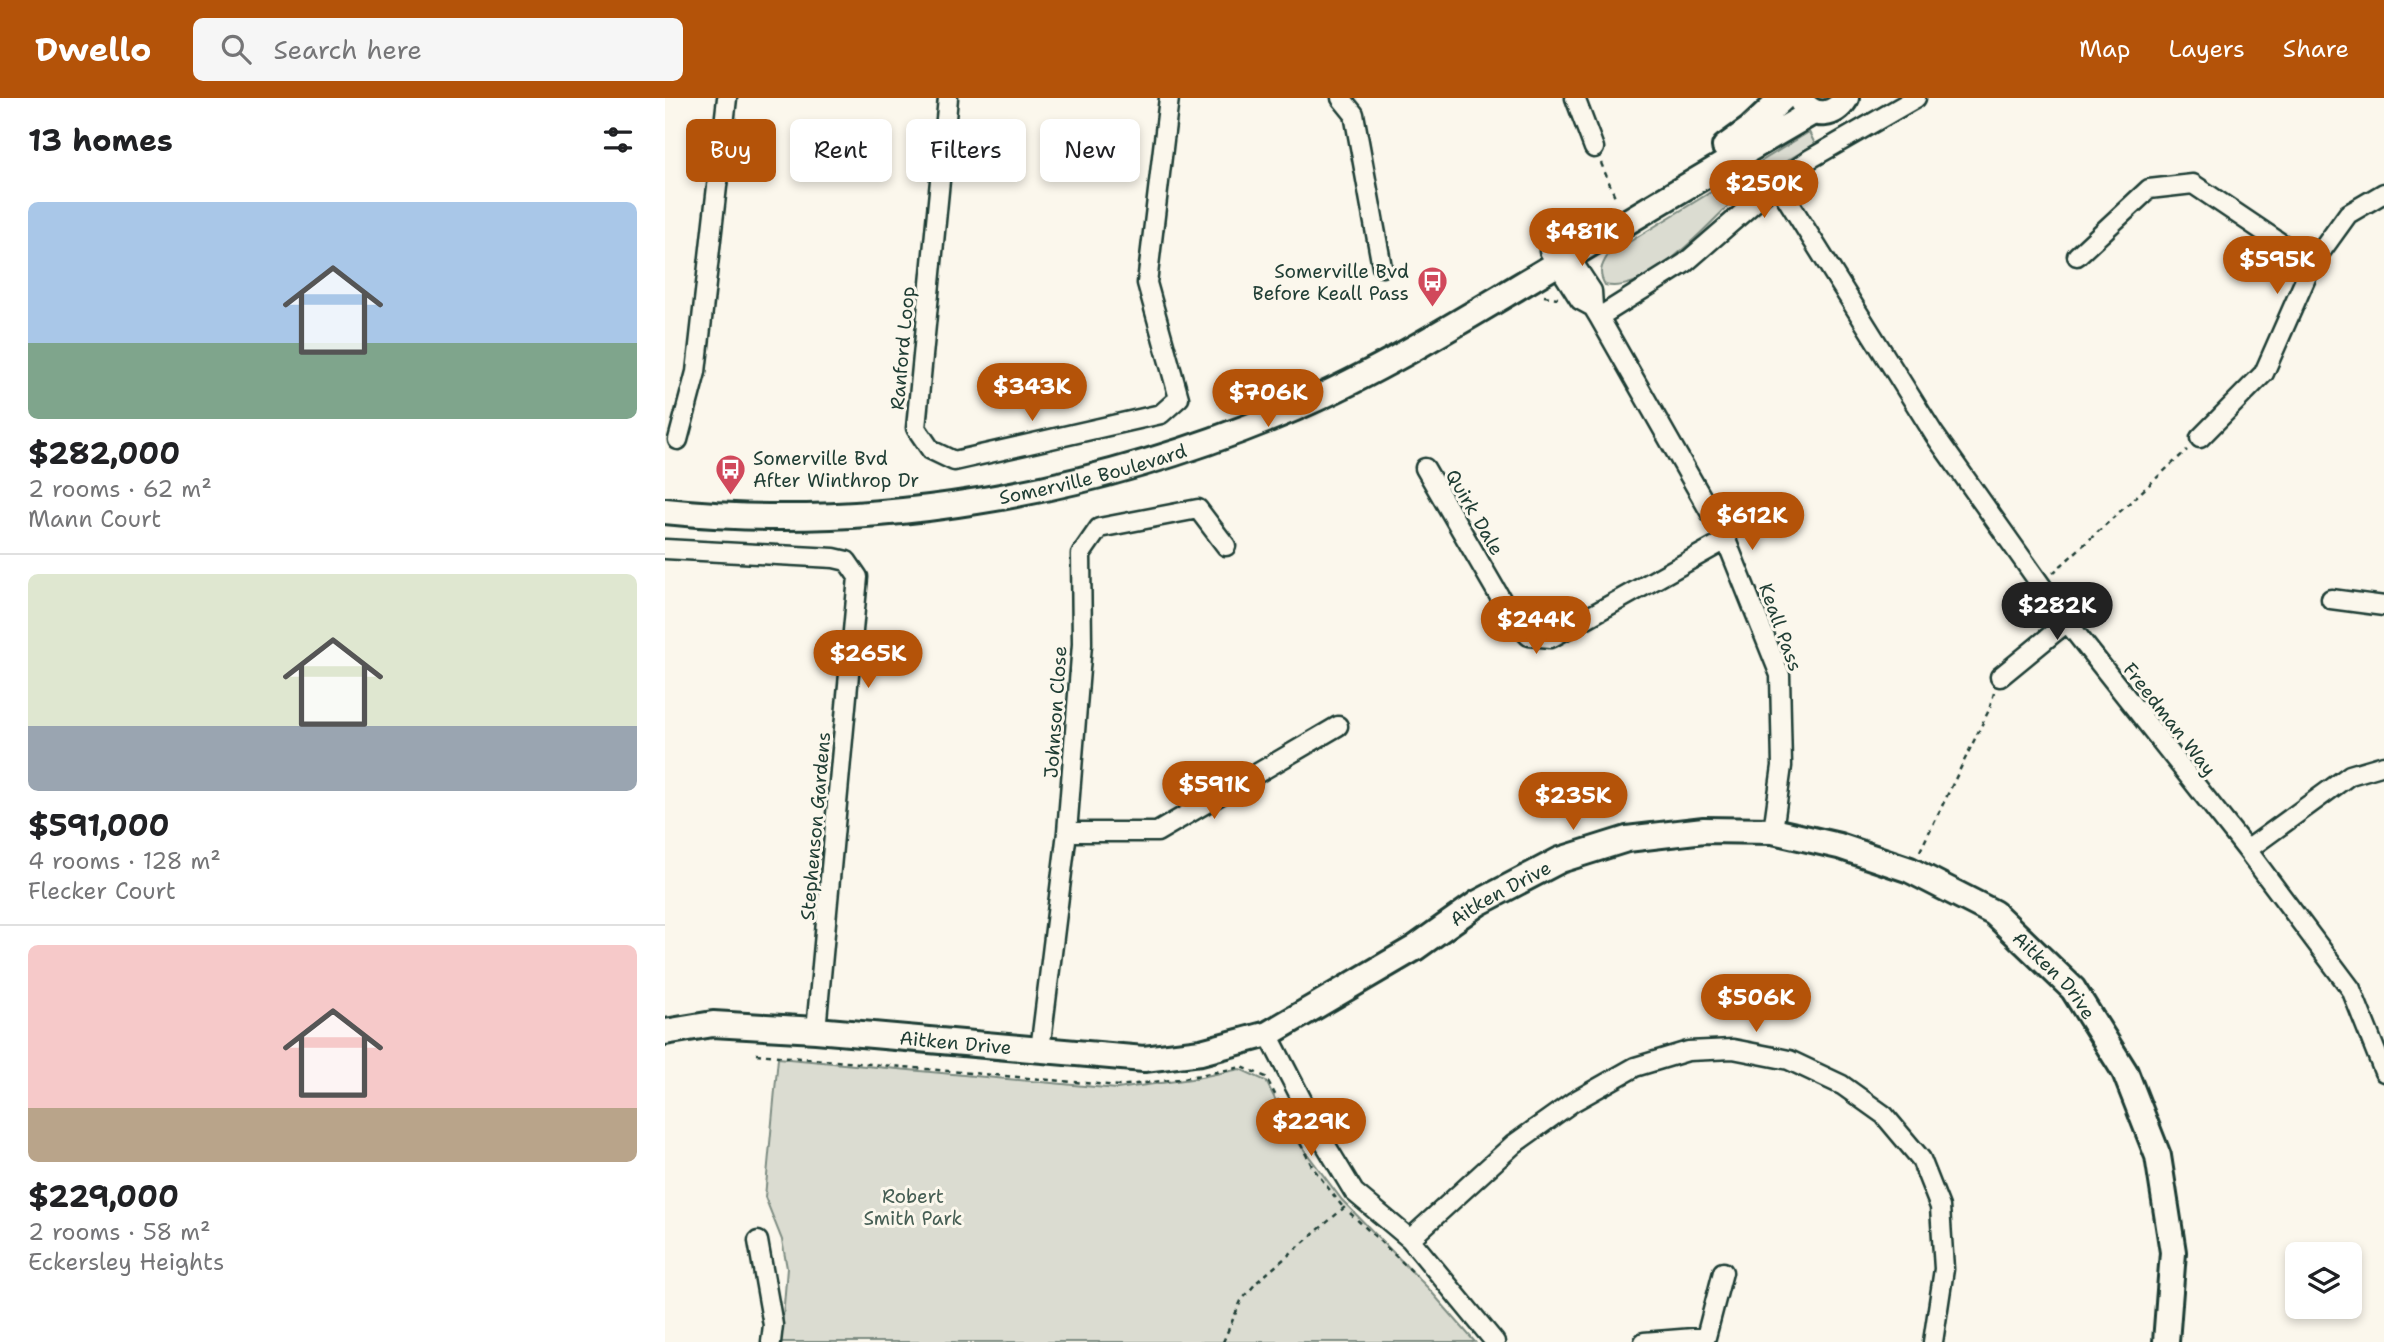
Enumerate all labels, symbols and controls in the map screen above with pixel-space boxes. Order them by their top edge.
search box [193,18,683,81]
text: Dwello [35,27,151,72]
icon: search [217,30,255,68]
text: Search here [273,32,422,67]
text: Map [2079,33,2130,65]
text: Layers [2168,33,2245,65]
text: Share [2283,33,2349,65]
chip: Buy [686,119,776,182]
chip: Rent [790,119,892,182]
chip: Filters [906,119,1026,182]
chip: New [1040,119,1140,182]
text: 13 homes [28,120,173,161]
icon: filters [599,121,637,159]
pin: $250K [1715,160,1813,220]
text: $250K [1725,168,1803,198]
pin: $481K [1533,208,1631,268]
text: $481K [1545,216,1619,246]
pin: $595K [2228,236,2326,296]
text: $595K [2239,244,2315,274]
icon: home [270,247,396,373]
place label: Somerville Bvd Before Keall Pass [1253,259,1409,306]
bus stop icon: Somerville Bvd Before Keall Pass [1415,265,1449,309]
street label: Ranford Loop [885,285,920,411]
pin: $343K [983,364,1081,423]
pin: $706K [1219,370,1317,429]
text: $343K [993,371,1071,401]
text: $706K [1228,377,1308,407]
text: $282,000 [28,433,180,474]
street label: Somerville Boulevard [997,438,1190,510]
place label: Somerville Bvd After Winthrop Dr [753,446,919,493]
bus stop icon: Somerville Bvd After Winthrop Dr [713,452,747,496]
street label: Quirk Dale [1440,465,1509,560]
text: 2 rooms · 62 m² [28,474,212,504]
pin: $612K [1703,492,1801,552]
text: $612K [1716,500,1788,530]
text: Mann Court [28,504,161,534]
street label: Keall Pass [1753,580,1808,675]
pin: $282K [2008,582,2106,642]
text: $282K [2018,590,2096,620]
pin: $244K [1487,596,1585,656]
text: $244K [1497,604,1575,634]
icon: home [270,619,396,745]
pin: $265K [819,630,917,690]
text: $265K [830,638,906,668]
street label: Johnson Close [1038,645,1073,779]
street label: Freedman Way [2118,658,2222,781]
street label: Stephenson Gardens [795,731,836,921]
pin: $591K [1165,762,1263,821]
text: $591K [1178,769,1250,799]
pin: $235K [1524,772,1622,832]
text: $235K [1534,780,1612,810]
text: $591,000 [28,805,170,846]
text: 4 rooms · 128 m² [28,846,221,876]
street label: Aitken Drive [1445,855,1555,932]
text: Flecker Court [28,876,176,906]
street label: Aitken Drive [2007,926,2101,1024]
pin: $506K [1707,974,1805,1034]
text: $506K [1717,982,1795,1012]
icon: home [270,990,396,1116]
street label: Aitken Drive [898,1025,1013,1060]
pin: $229K [1262,1098,1360,1158]
text: $229K [1272,1106,1350,1136]
text: $229,000 [28,1176,179,1217]
park label: Robert Smith Park [864,1184,962,1231]
text: 2 rooms · 58 m² [28,1217,211,1247]
map controls [2285,1242,2362,1319]
button: layers [2285,1242,2362,1319]
text: Eckersley Heights [28,1247,224,1277]

